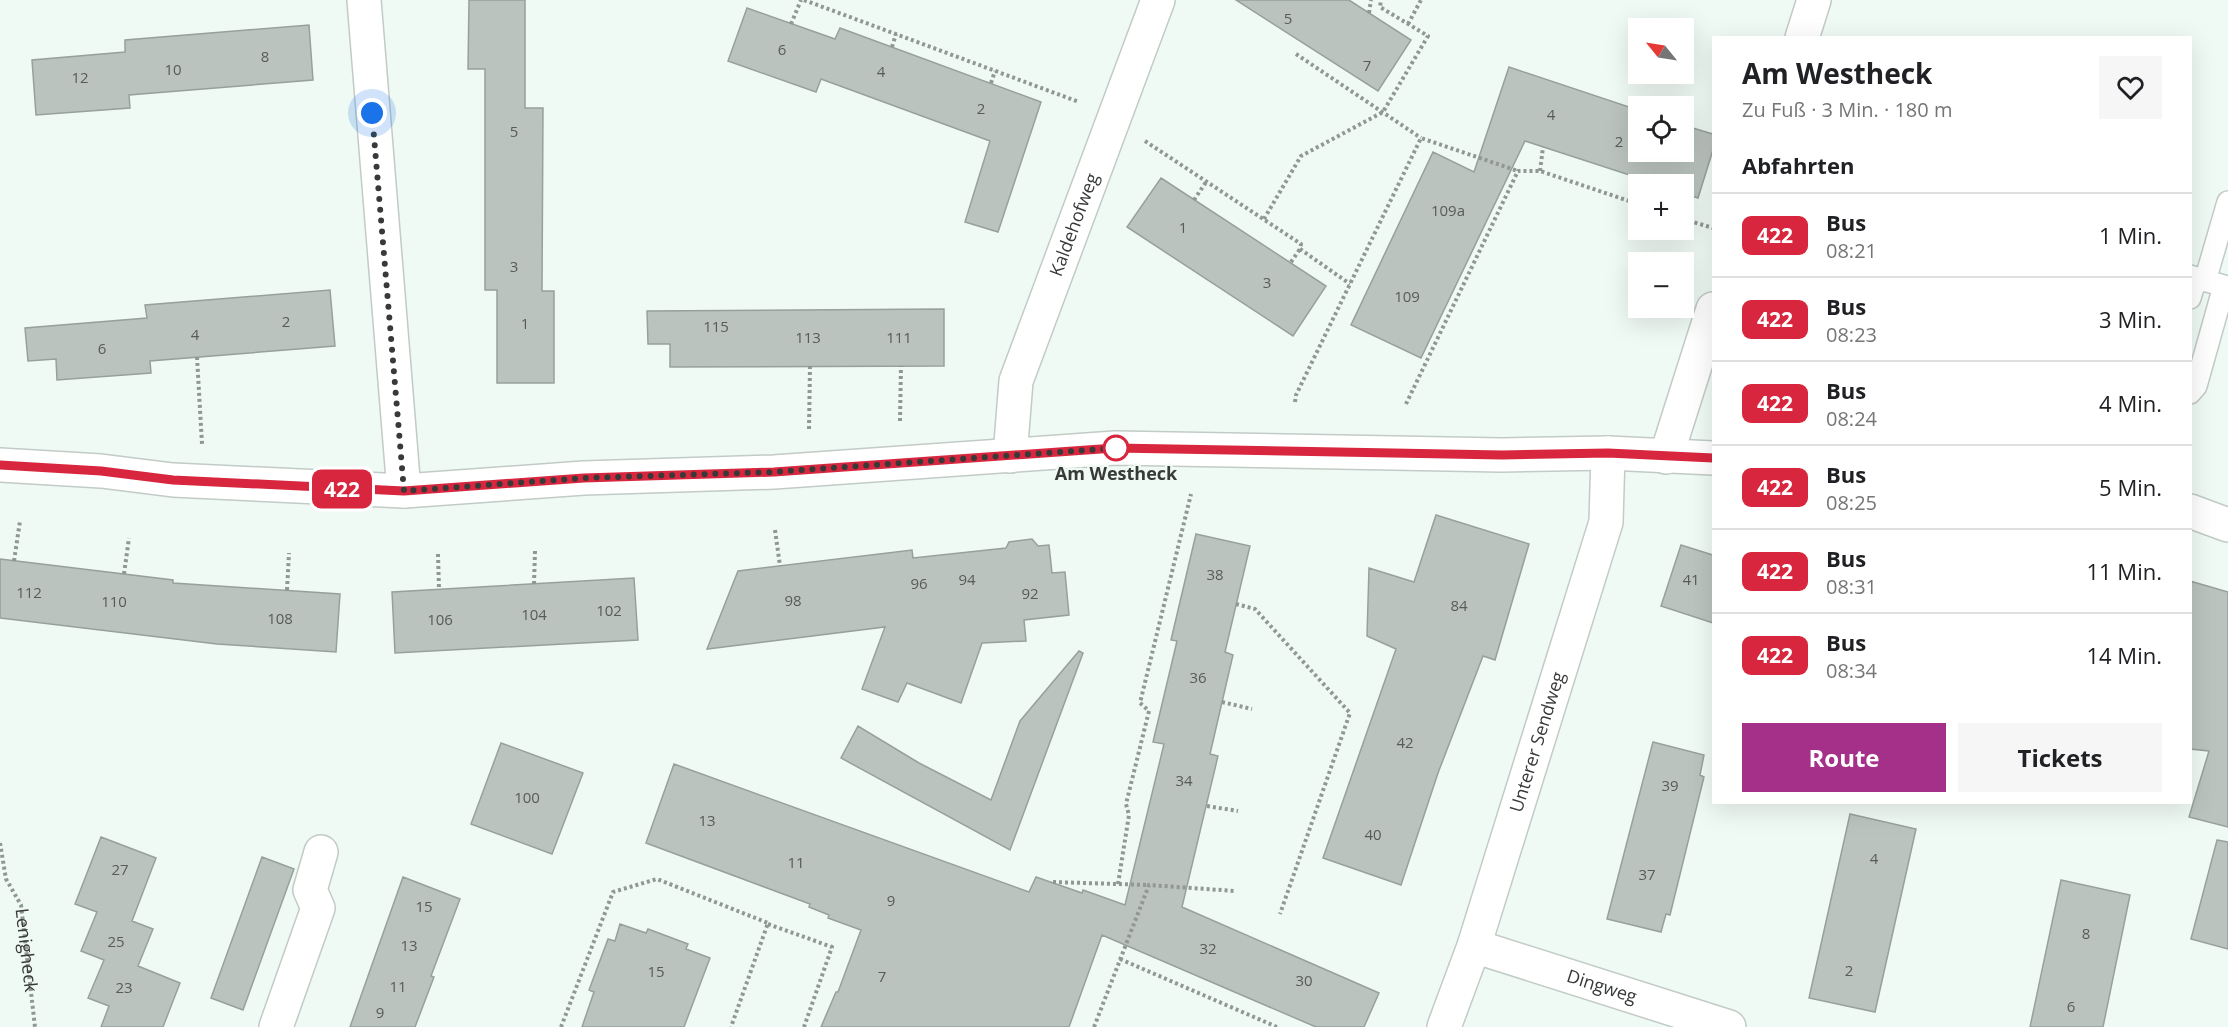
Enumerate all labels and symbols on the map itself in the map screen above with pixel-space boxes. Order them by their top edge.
house number: 5 [1284,8,1292,28]
north arrow [1628,18,1694,84]
house number: 6 [778,39,786,59]
house number: 8 [261,46,269,66]
house number: 7 [1363,55,1371,75]
house number: 10 [164,59,182,79]
house number: 4 [877,61,886,81]
house number: 12 [71,67,89,87]
your location [357,98,387,128]
house number: 2 [977,98,985,118]
house number: 4 [1547,104,1556,124]
house number: 5 [510,121,518,141]
house number: 2 [1615,131,1623,151]
street label: Kaldehofweg [1043,169,1104,279]
house number: 109a [1431,200,1465,220]
house number: 1 [1179,217,1187,237]
house number: 3 [510,256,518,276]
house number: 3 [1263,272,1271,292]
house number: 109 [1394,286,1420,306]
house number: 2 [282,311,290,331]
house number: 1 [521,313,529,333]
house number: 115 [703,316,729,336]
house number: 4 [191,324,200,344]
house number: 113 [795,327,821,347]
house number: 111 [886,327,912,347]
house number: 6 [98,338,106,358]
marker: Am Westheck [1103,435,1129,461]
place label: Am Westheck [1055,461,1178,485]
line badge: 422 [308,470,376,508]
house number: 38 [1206,564,1224,584]
house number: 94 [958,569,976,589]
house number: 41 [1682,569,1700,589]
house number: 96 [910,573,928,593]
house number: 112 [16,582,42,602]
house number: 92 [1021,583,1039,603]
house number: 98 [784,590,802,610]
house number: 110 [101,591,127,611]
house number: 84 [1450,595,1468,615]
house number: 102 [596,600,622,620]
house number: 104 [521,604,547,624]
house number: 108 [267,608,293,628]
house number: 106 [427,609,453,629]
house number: 36 [1189,667,1207,687]
street label: Unterer Sendweg [1503,668,1570,815]
house number: 42 [1396,732,1414,752]
house number: 34 [1175,770,1193,790]
house number: 39 [1661,775,1679,795]
house number: 100 [514,787,540,807]
house number: 13 [698,810,716,830]
house number: 40 [1364,824,1382,844]
house number: 4 [1870,848,1879,868]
house number: 11 [787,852,805,872]
house number: 27 [111,859,129,879]
house number: 37 [1638,864,1656,884]
house number: 9 [887,890,895,910]
house number: 15 [415,896,433,916]
street label: Lenigheck [10,907,44,994]
house number: 8 [2082,923,2090,943]
house number: 25 [107,931,125,951]
house number: 13 [400,935,418,955]
house number: 32 [1199,938,1217,958]
house number: 2 [1845,960,1853,980]
house number: 15 [647,961,665,981]
street label: Dingweg [1564,963,1640,1008]
house number: 7 [878,966,886,986]
house number: 30 [1295,970,1313,990]
house number: 11 [389,976,407,996]
house number: 23 [115,977,133,997]
house number: 6 [2067,996,2075,1016]
house number: 9 [376,1002,384,1022]

